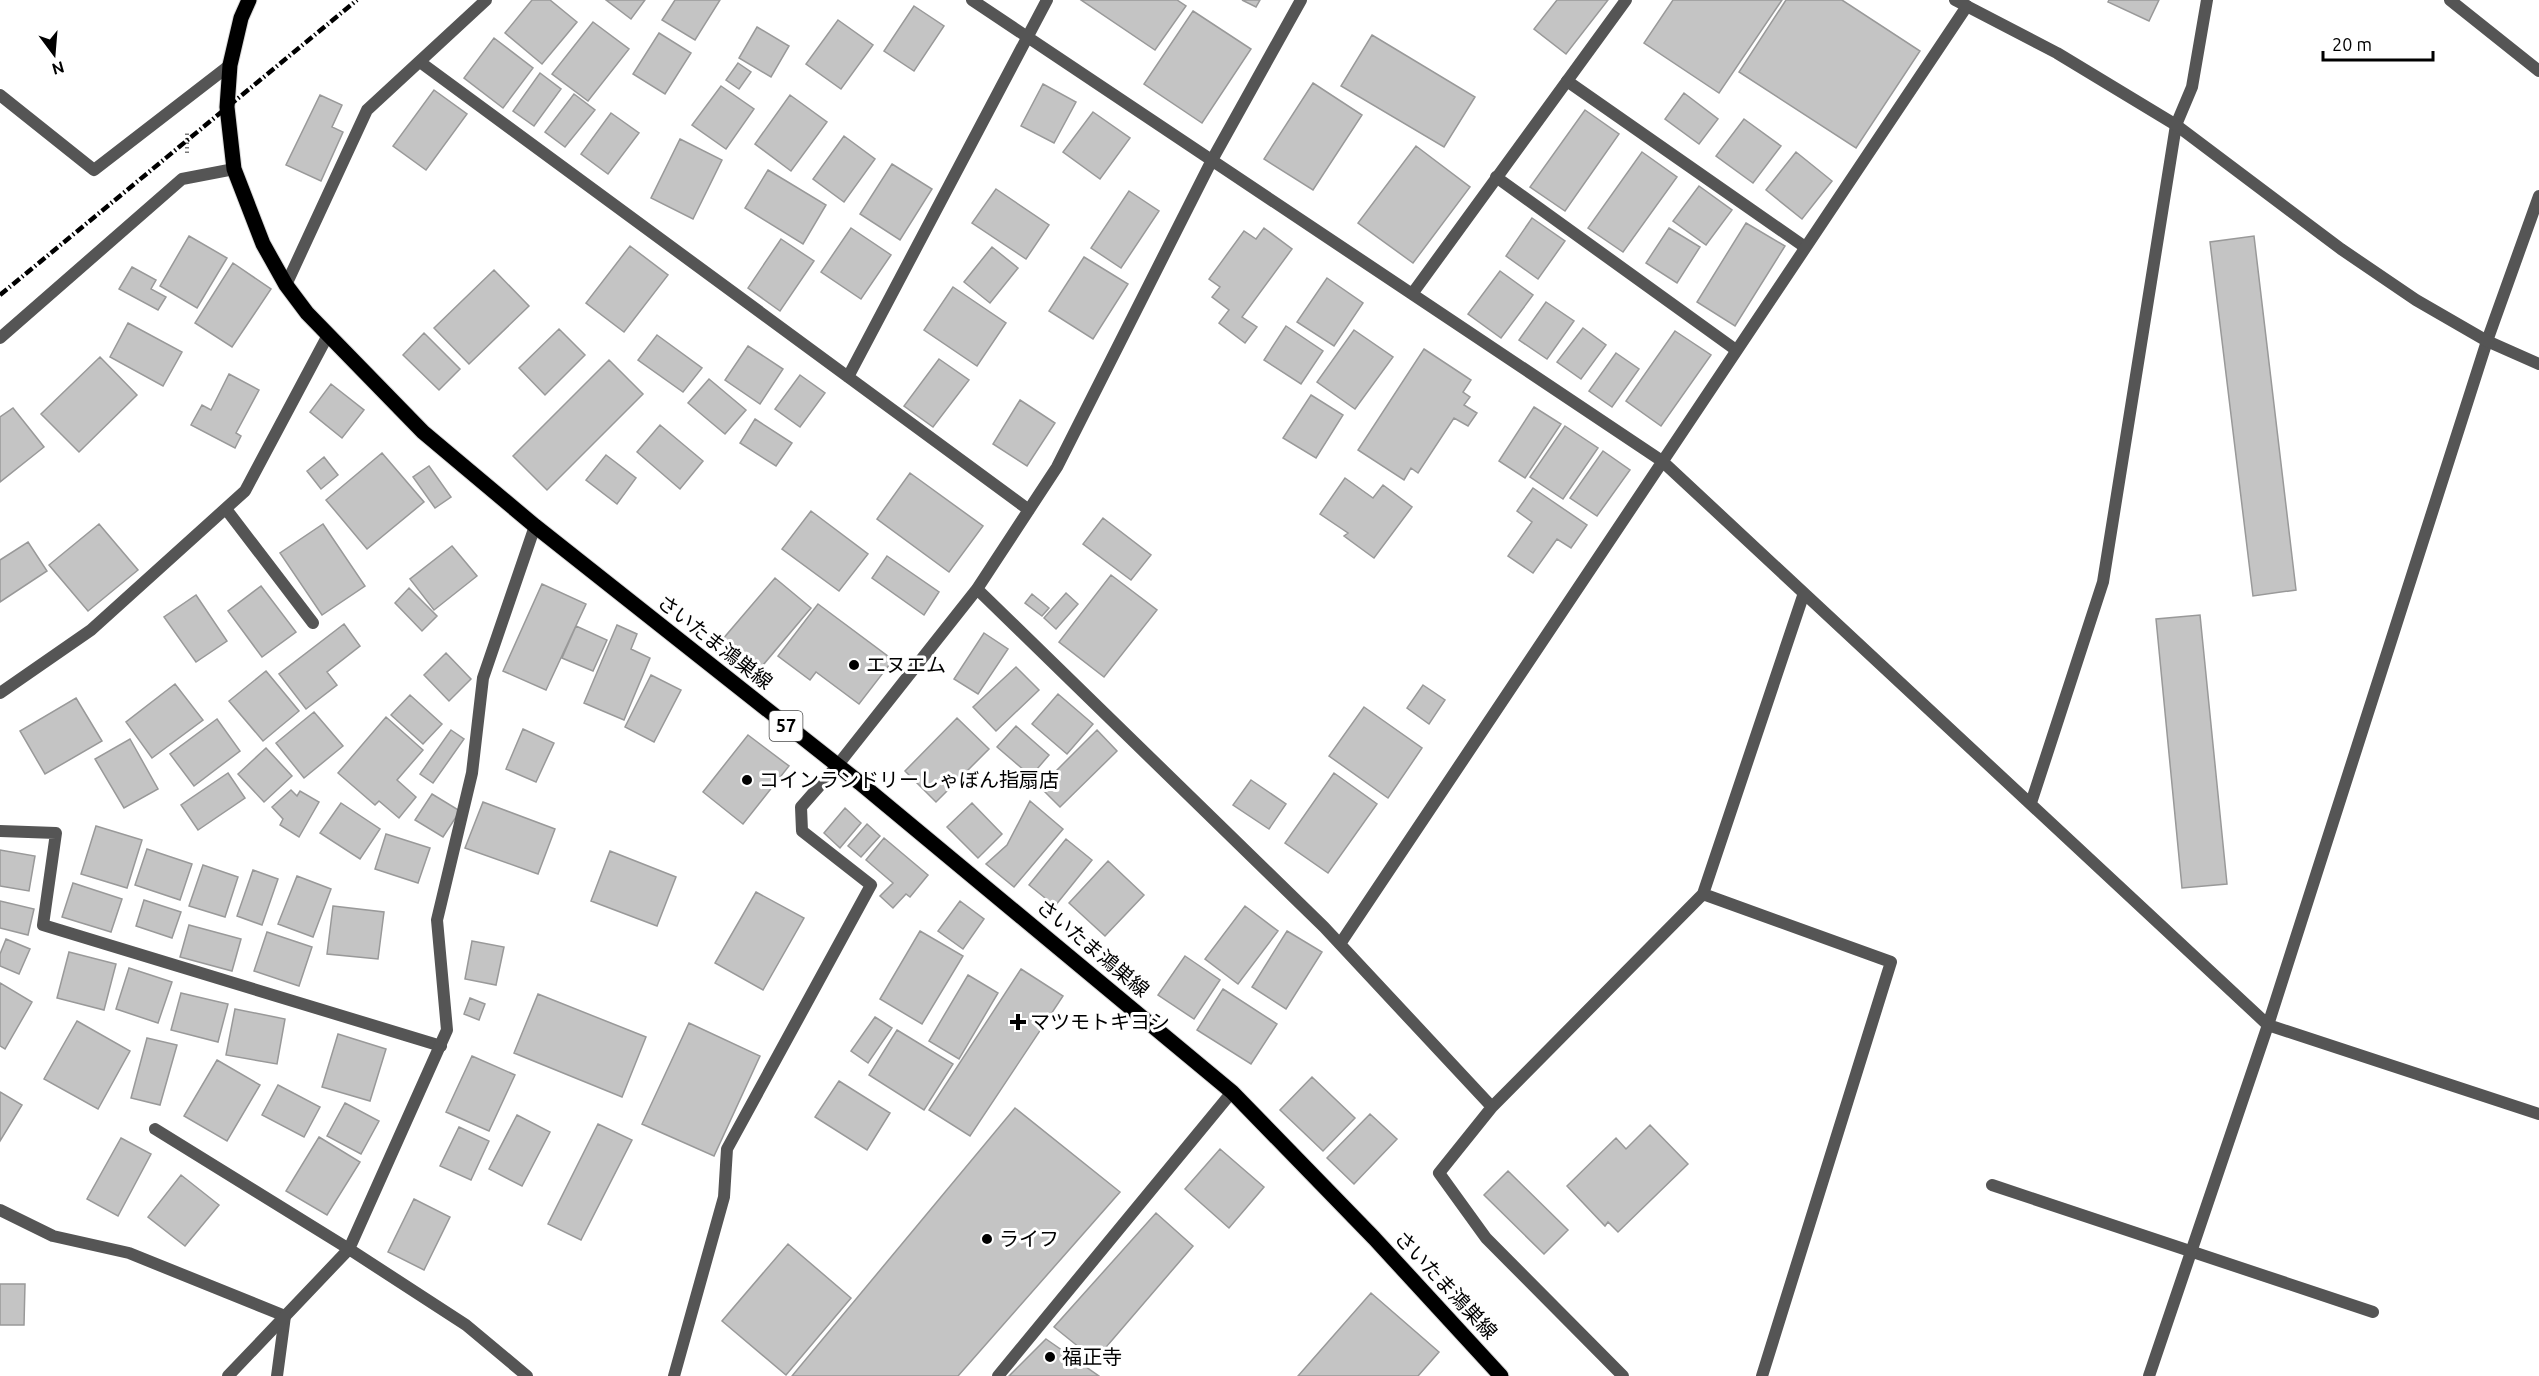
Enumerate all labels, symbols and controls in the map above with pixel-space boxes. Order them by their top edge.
north arrow [24,24,84,84]
scale bar [2323,24,2432,62]
text: 20 m [2332,34,2372,54]
text: N [50,58,66,79]
street label: さいたま鴻巣線 [653,590,777,694]
place label: エヌエム [866,653,946,676]
marker: エヌエム [847,658,861,672]
road number: 57 [770,711,802,741]
place label: コインランドリーしゃぼん指扇店 [759,768,1059,791]
marker: コインランドリーしゃぼん指扇店 [740,773,754,787]
street label: さいたま鴻巣線 [1033,894,1154,1001]
place label: マツモトキヨシ [1030,1010,1170,1033]
marker: マツモトキヨシ [1011,1015,1025,1029]
street label: さいたま鴻巣線 [1390,1226,1502,1343]
place label: ライフ [999,1227,1059,1250]
marker: ライフ [980,1232,994,1246]
place label: 福正寺 [1062,1345,1122,1368]
marker: 福正寺 [1043,1350,1057,1364]

